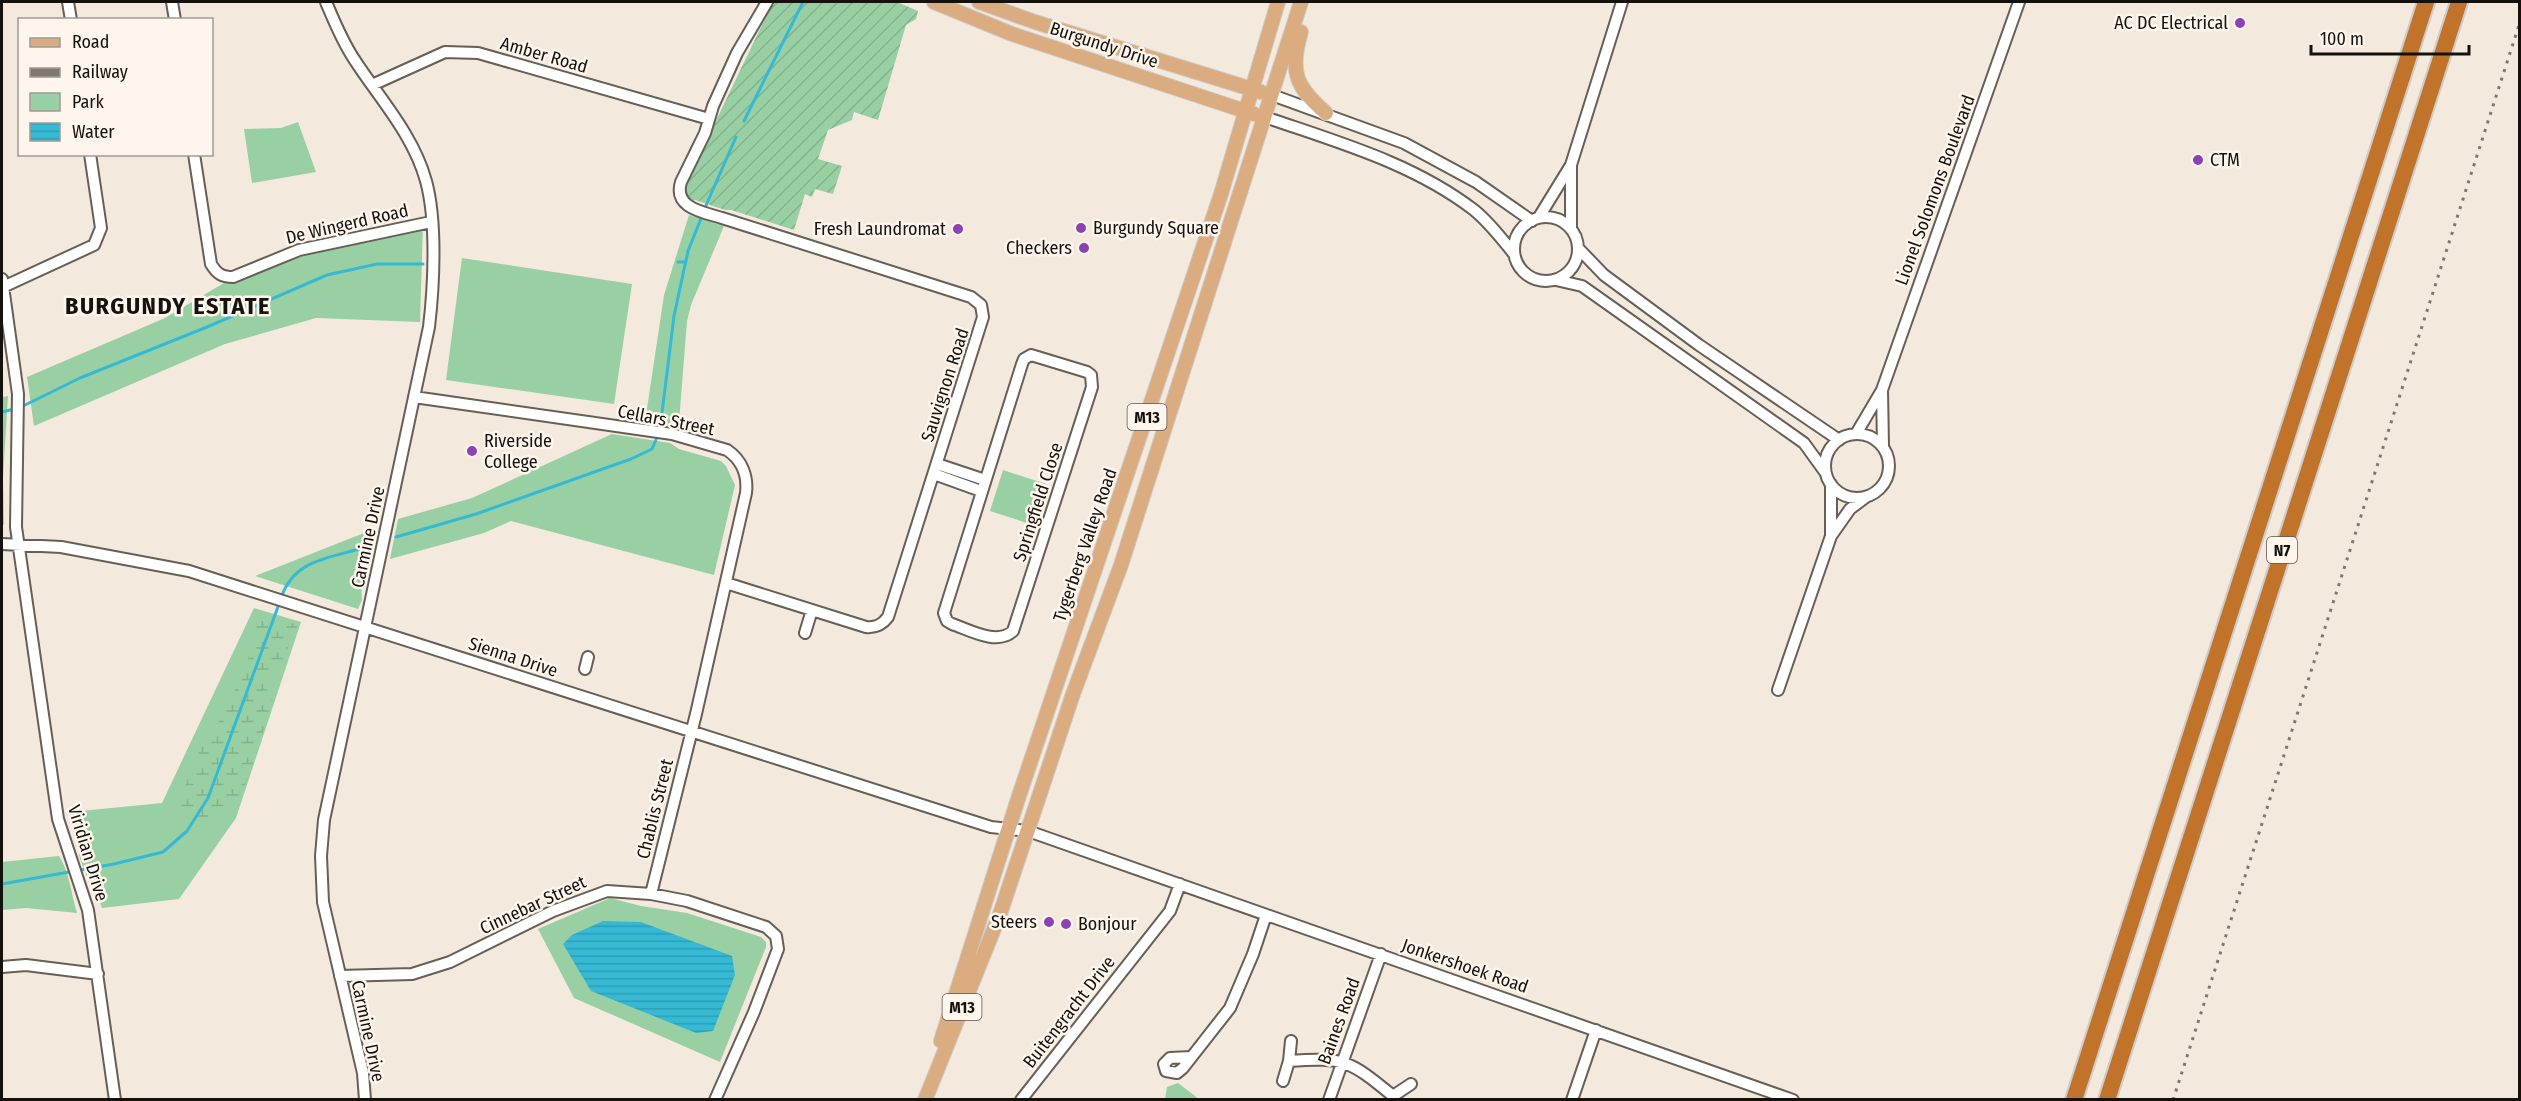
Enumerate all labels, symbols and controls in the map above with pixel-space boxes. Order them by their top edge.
place label: AC DC Electrical [2114,12,2228,34]
marker: AC DC Electrical [2233,16,2247,30]
street label: Burgundy Drive [1047,17,1161,73]
legend [18,18,213,156]
scale bar [2311,18,2468,56]
text: 100 m [2320,28,2364,50]
text: Road [72,31,109,53]
street label: Amber Road [498,32,590,78]
text: Railway [72,61,128,83]
text: Park [72,91,105,113]
street label: Lionel Solomons Boulevard [1890,92,1980,288]
text: Water [72,121,115,143]
place label: CTM [2210,149,2240,171]
marker: CTM [2191,153,2205,167]
street label: De Wingerd Road [284,199,410,249]
place label: Burgundy Square [1093,217,1219,239]
place label: Fresh Laundromat [814,218,946,240]
marker: Burgundy Square [1074,221,1088,235]
marker: Fresh Laundromat [951,222,965,236]
place label: Checkers [1006,237,1072,259]
marker: Checkers [1077,241,1091,255]
district label: BURGUNDY ESTATE [65,292,271,320]
street label: Sauvignon Road [916,325,974,445]
street label: Cellars Street [616,400,716,440]
road number: M13 [1128,404,1166,430]
place label: Riverside College [484,430,552,473]
street label: Springfield Close [1008,440,1068,564]
marker: Riverside College [465,444,479,458]
street label: Tygerberg Valley Road [1048,465,1122,625]
street label: Carmine Drive [347,484,390,590]
road number: N7 [2267,537,2297,563]
street label: Sienna Drive [466,632,560,682]
street label: Chablis Street [632,757,678,861]
street label: Viridian Drive [63,802,113,904]
street label: Cinnebar Street [476,871,590,939]
place label: Steers [991,911,1037,933]
place label: Bonjour [1078,913,1137,935]
marker: Steers [1042,915,1056,929]
marker: Bonjour [1059,917,1073,931]
street label: Jonkershoek Road [1399,934,1531,998]
street label: Buitengracht Drive [1018,951,1120,1072]
street label: Baines Road [1313,975,1365,1067]
street label: Carmine Drive [347,978,390,1084]
road number: M13 [942,994,982,1020]

